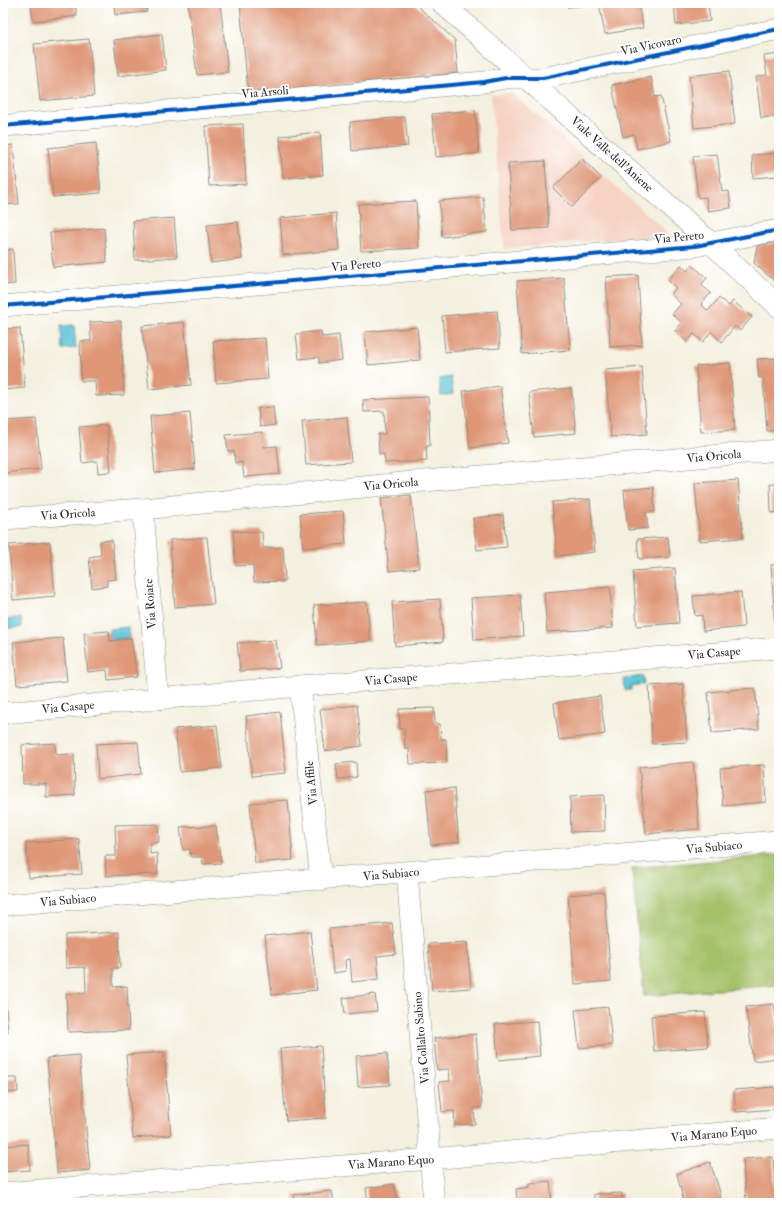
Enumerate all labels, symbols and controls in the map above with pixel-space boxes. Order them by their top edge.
street label: Via Vicovaro [620,32,683,59]
street label: Via Arsoli [241,83,289,102]
street label: Viale Valle dell'Aniene [567,113,656,195]
street label: Via Pereto [654,228,705,247]
street label: Via Pereto [331,256,382,275]
street label: Via Oricola [686,447,743,466]
street label: Via Oricola [363,475,420,494]
street label: Via Oricola [40,505,97,524]
street label: Via Roiate [141,578,160,630]
street label: Via Casape [687,644,741,663]
street label: Via Casape [364,670,418,689]
street label: Via Casape [41,698,95,717]
street label: Via Affile [302,760,321,806]
street label: Via Subiaco [685,838,743,857]
street label: Via Subiaco [362,865,420,884]
street label: Via Subiaco [39,891,97,910]
street label: Via Collalto Sabino [410,991,433,1085]
street label: Via Marano Equo [670,1123,758,1146]
street label: Via Marano Equo [347,1152,435,1173]

